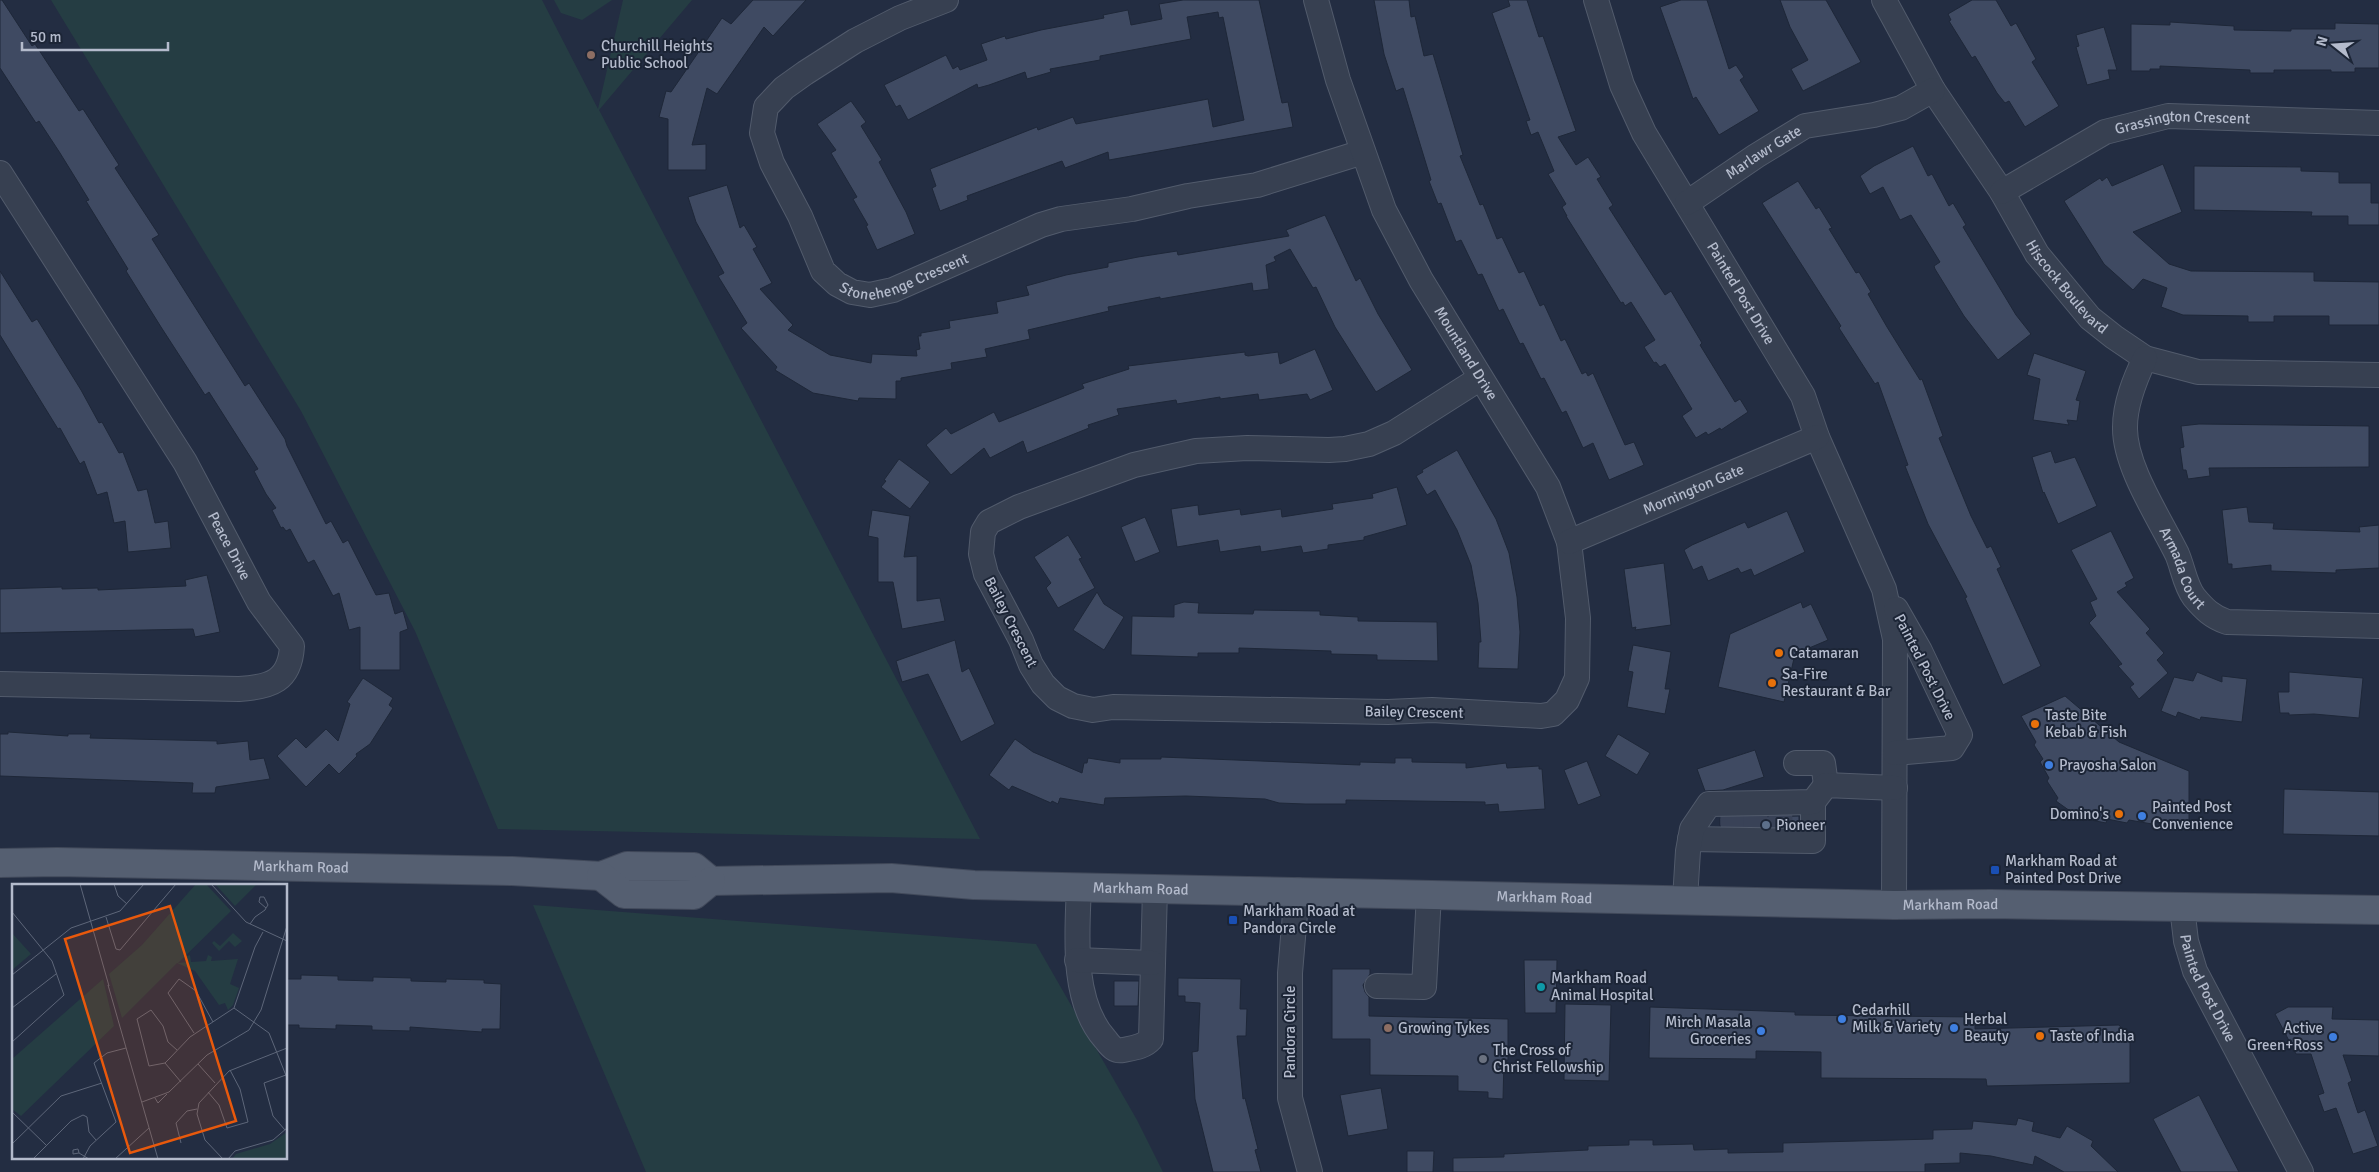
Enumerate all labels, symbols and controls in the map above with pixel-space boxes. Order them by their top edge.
scale bar [22,20,169,52]
north arrow [2309,20,2359,70]
text: 50 m [30,28,61,46]
text: N [2312,34,2332,48]
place label: Churchill Heights Public School [601,37,713,72]
marker: Churchill Heights Public School [585,49,597,61]
street label: Grassington Crescent [2113,107,2250,138]
street label: Marlawr Gate [1722,121,1805,183]
street label: Hiscock Boulevard [2022,237,2111,338]
street label: Painted Post Drive [1703,239,1779,348]
street label: Stonehenge Crescent [836,249,971,304]
street label: Mountland Drive [1430,303,1502,403]
street label: Mornington Gate [1640,460,1747,519]
street label: Peace Drive [204,509,255,583]
street label: Armada Court [2155,524,2209,613]
street label: Bailey Crescent [981,574,1041,670]
street label: Painted Post Drive [1891,611,1959,723]
place label: Catamaran [1789,644,1859,662]
marker: Catamaran [1773,647,1785,659]
place label: Sa-Fire Restaurant & Bar [1782,665,1891,700]
marker: Sa-Fire Restaurant & Bar [1766,677,1778,689]
street label: Bailey Crescent [1364,702,1464,722]
place label: Taste Bite Kebab & Fish [2045,706,2127,741]
marker: Taste Bite Kebab & Fish [2029,718,2041,730]
place label: Prayosha Salon [2059,756,2157,774]
marker: Prayosha Salon [2043,759,2055,771]
place label: Painted Post Convenience [2152,798,2233,833]
place label: Domino's [2050,805,2109,823]
marker: Domino's [2113,808,2125,820]
marker: Painted Post Convenience [2136,810,2148,822]
place label: Pioneer [1776,816,1826,834]
marker: Pioneer [1760,819,1772,831]
place label: Markham Road at Painted Post Drive [2005,852,2122,887]
street label: Markham Road [253,857,349,877]
marker: Markham Road at Painted Post Drive [1989,864,2001,876]
street label: Markham Road [1092,879,1189,899]
inset map [12,884,288,1160]
street label: Markham Road [1496,887,1593,907]
street label: Markham Road [1902,895,1999,914]
place label: Markham Road at Pandora Circle [1243,902,1355,937]
marker: Markham Road at Pandora Circle [1227,914,1239,926]
street label: Painted Post Drive [2176,933,2240,1045]
place label: Markham Road Animal Hospital [1551,969,1653,1004]
marker: Markham Road Animal Hospital [1535,981,1547,993]
street label: Pandora Circle [1281,985,1299,1079]
place label: Cedarhill Milk & Variety [1852,1001,1941,1036]
place label: Herbal Beauty [1964,1010,2009,1045]
place label: Mirch Masala Groceries [1665,1013,1751,1048]
marker: Cedarhill Milk & Variety [1836,1013,1848,1025]
place label: Growing Tykes [1398,1019,1490,1037]
place label: Active Green+Ross [2247,1019,2323,1054]
marker: Growing Tykes [1382,1022,1394,1034]
marker: Herbal Beauty [1948,1022,1960,1034]
marker: Mirch Masala Groceries [1755,1025,1767,1037]
place label: Taste of India [2050,1027,2135,1045]
marker: Taste of India [2034,1030,2046,1042]
marker: Active Green+Ross [2327,1031,2339,1043]
place label: The Cross of Christ Fellowship [1493,1041,1604,1076]
marker: The Cross of Christ Fellowship [1477,1053,1489,1065]

